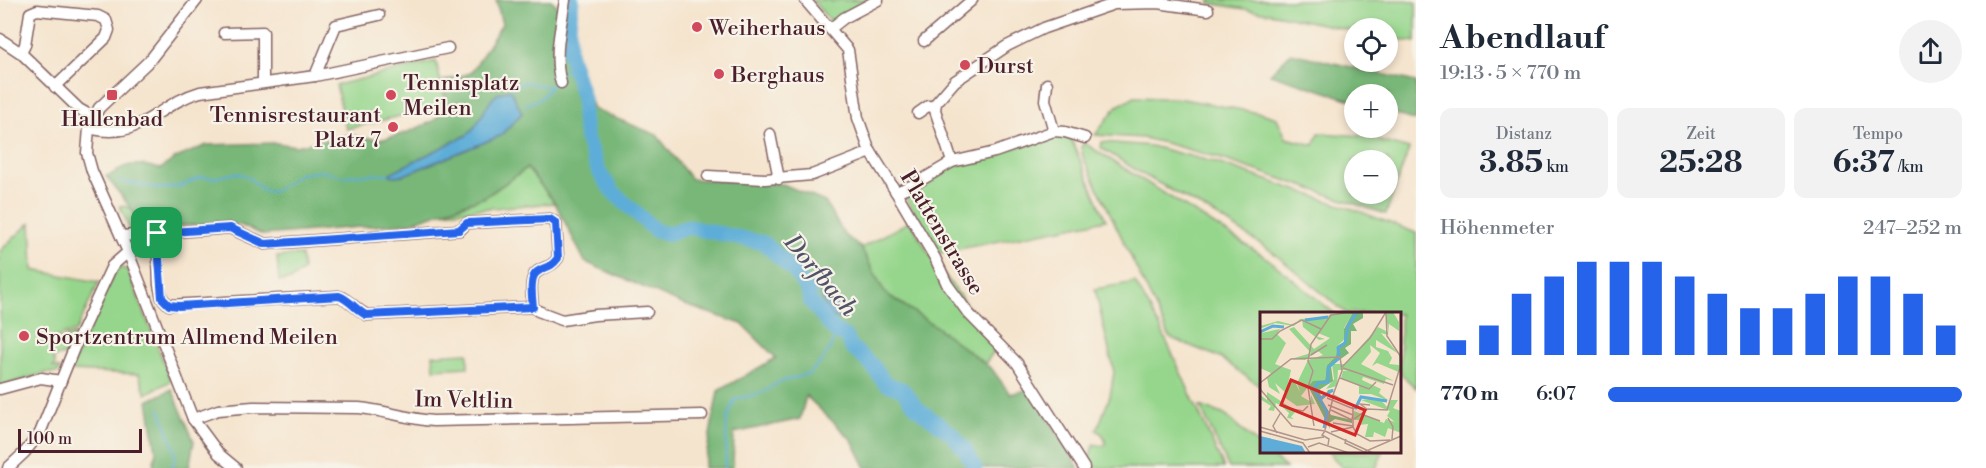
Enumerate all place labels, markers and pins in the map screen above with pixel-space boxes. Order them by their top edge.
place label: Weiherhaus [708,15,826,42]
marker: Weiherhaus [690,20,704,34]
place label: Durst [977,53,1034,80]
marker: Durst [958,58,972,72]
place label: Berghaus [730,62,825,89]
marker: Berghaus [712,67,726,81]
place label: Tennisplatz Meilen [403,70,519,122]
marker: Hallenbad [105,88,119,102]
marker: Tennisplatz Meilen [384,88,398,102]
place label: Tennisrestaurant Platz 7 [210,102,381,154]
place label: Hallenbad [61,106,164,133]
marker: Tennisrestaurant Platz 7 [386,120,400,134]
pin [131,207,182,258]
place label: Sportzentrum Allmend Meilen [36,324,338,351]
marker: Sportzentrum Allmend Meilen [17,329,31,343]

